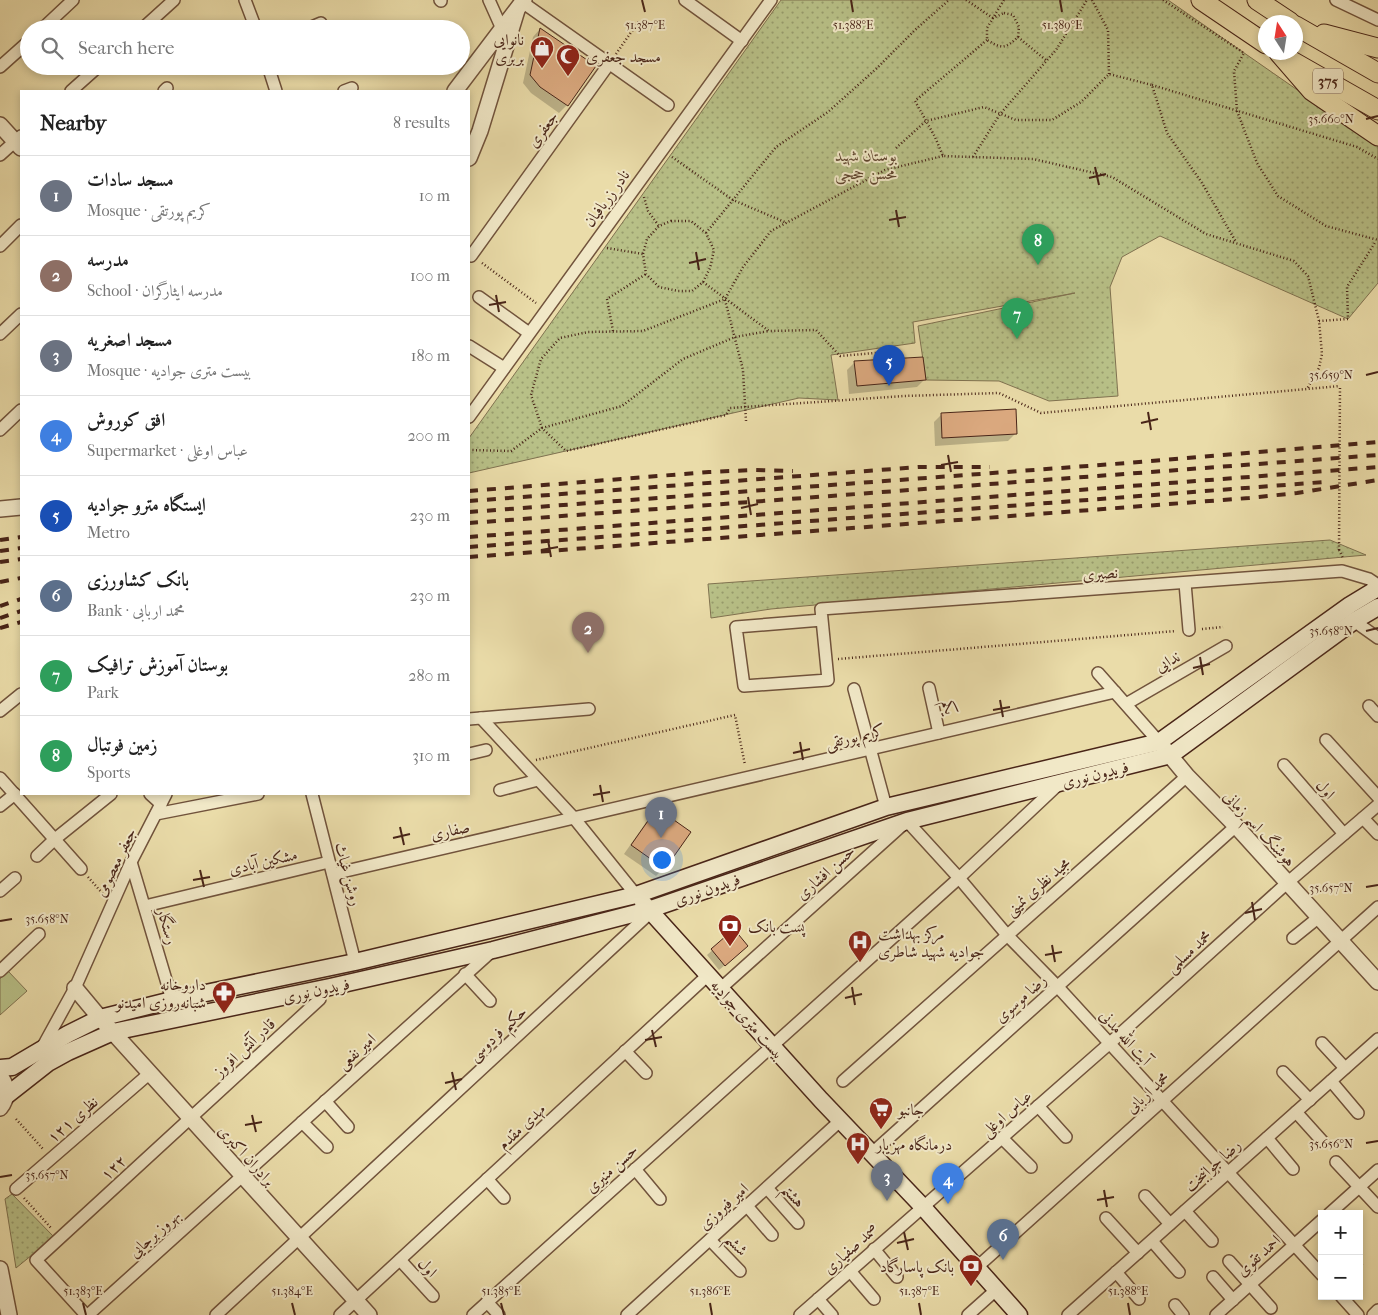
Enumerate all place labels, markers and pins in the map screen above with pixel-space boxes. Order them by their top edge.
place label: نانوایی بربری [494,30,524,67]
shop icon: نانوایی بربری [529,35,555,69]
mosque icon: مسجد جعفری [555,43,581,77]
place label: مسجد جعفری [586,47,661,67]
pin: 8 [1022,224,1054,265]
pin: 7 [1001,298,1033,339]
pin: 5 [873,345,905,386]
pin: 2 [572,612,604,653]
pin: 1 [645,797,677,838]
bank icon: پست بانک [717,913,743,947]
place label: پست بانک [748,917,806,938]
place label: مرکز بهداشت جوادیه شهید شاطری [878,924,984,962]
hospital icon: مرکز بهداشت جوادیه شهید شاطری [847,929,873,963]
place label: داروخانه شبانه‌روزی امیدنو [114,975,206,1013]
pharmacy icon: داروخانه شبانه‌روزی امیدنو [211,980,237,1014]
supermarket icon: جانبو [868,1096,894,1130]
place label: جانبو [896,1100,924,1120]
hospital icon: درمانگاه مهزیار [845,1131,871,1165]
place label: درمانگاه مهزیار [874,1134,952,1155]
pin: 3 [871,1160,903,1201]
pin: 4 [932,1163,964,1204]
pin: 6 [987,1219,1019,1260]
bank icon: بانک پاسارگاد [958,1253,984,1287]
place label: بانک پاسارگاد [880,1257,954,1278]

